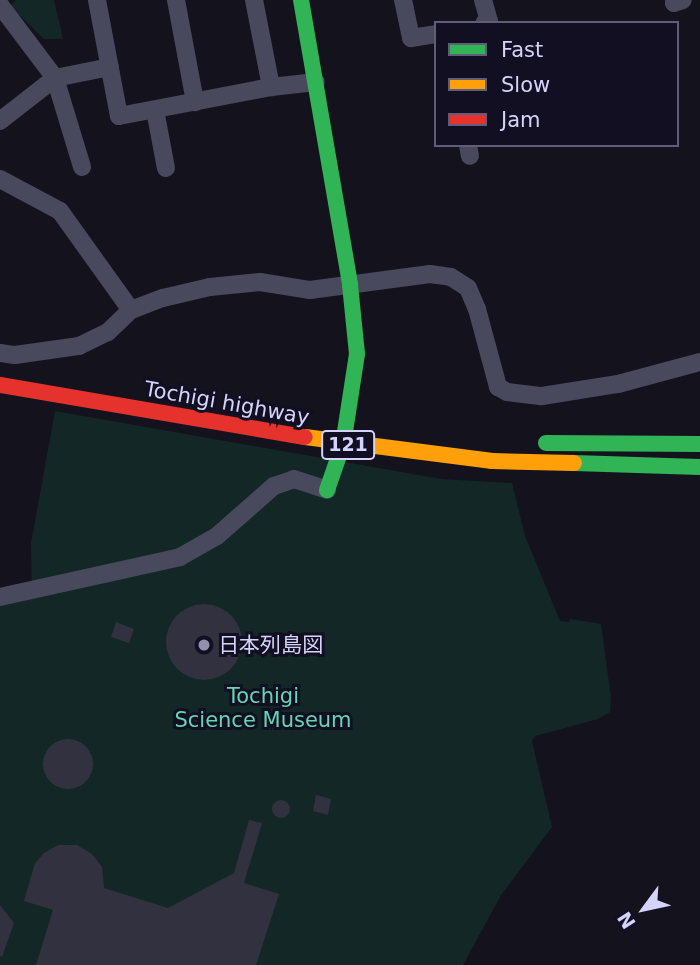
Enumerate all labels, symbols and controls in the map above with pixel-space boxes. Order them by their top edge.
legend [434,21,679,147]
text: Fast [501,38,543,62]
text: Slow [501,73,550,97]
text: Jam [501,108,541,132]
street label: Tochigi highway [143,376,311,430]
road number: 121 [320,430,376,460]
place label: 日本列島図 [218,632,323,658]
marker: 日本列島図 [196,637,212,653]
park label: Tochigi Science Museum [174,683,352,733]
north arrow [609,874,679,944]
text: N [613,908,640,933]

